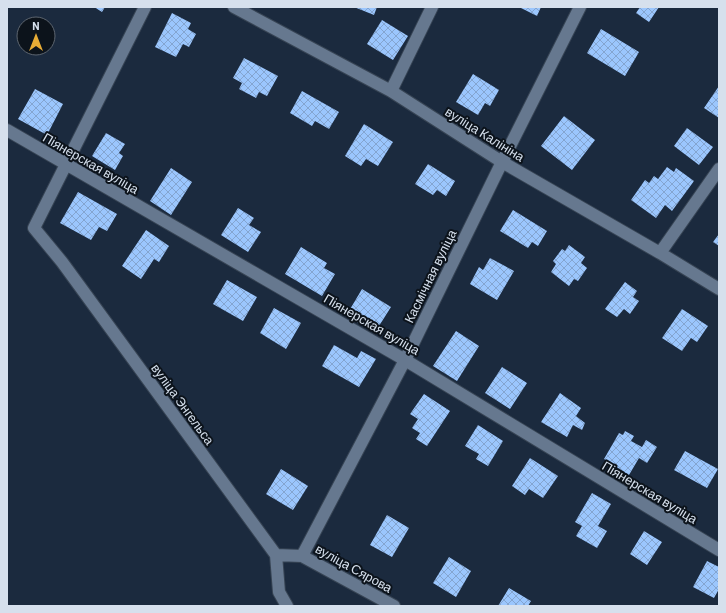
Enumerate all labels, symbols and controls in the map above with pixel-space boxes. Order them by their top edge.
north arrow [16,16,56,56]
text: N [32,19,40,32]
street label: вуліца Калініна [442,103,528,165]
street label: Піянерская вуліца [40,129,143,197]
street label: Касмічная вуліца [400,226,460,325]
street label: Піянерская вуліца [321,290,424,358]
street label: вуліца Энгельса [148,360,218,448]
street label: Піянерская вуліца [599,457,701,527]
street label: вуліца Сярова [313,540,396,596]

